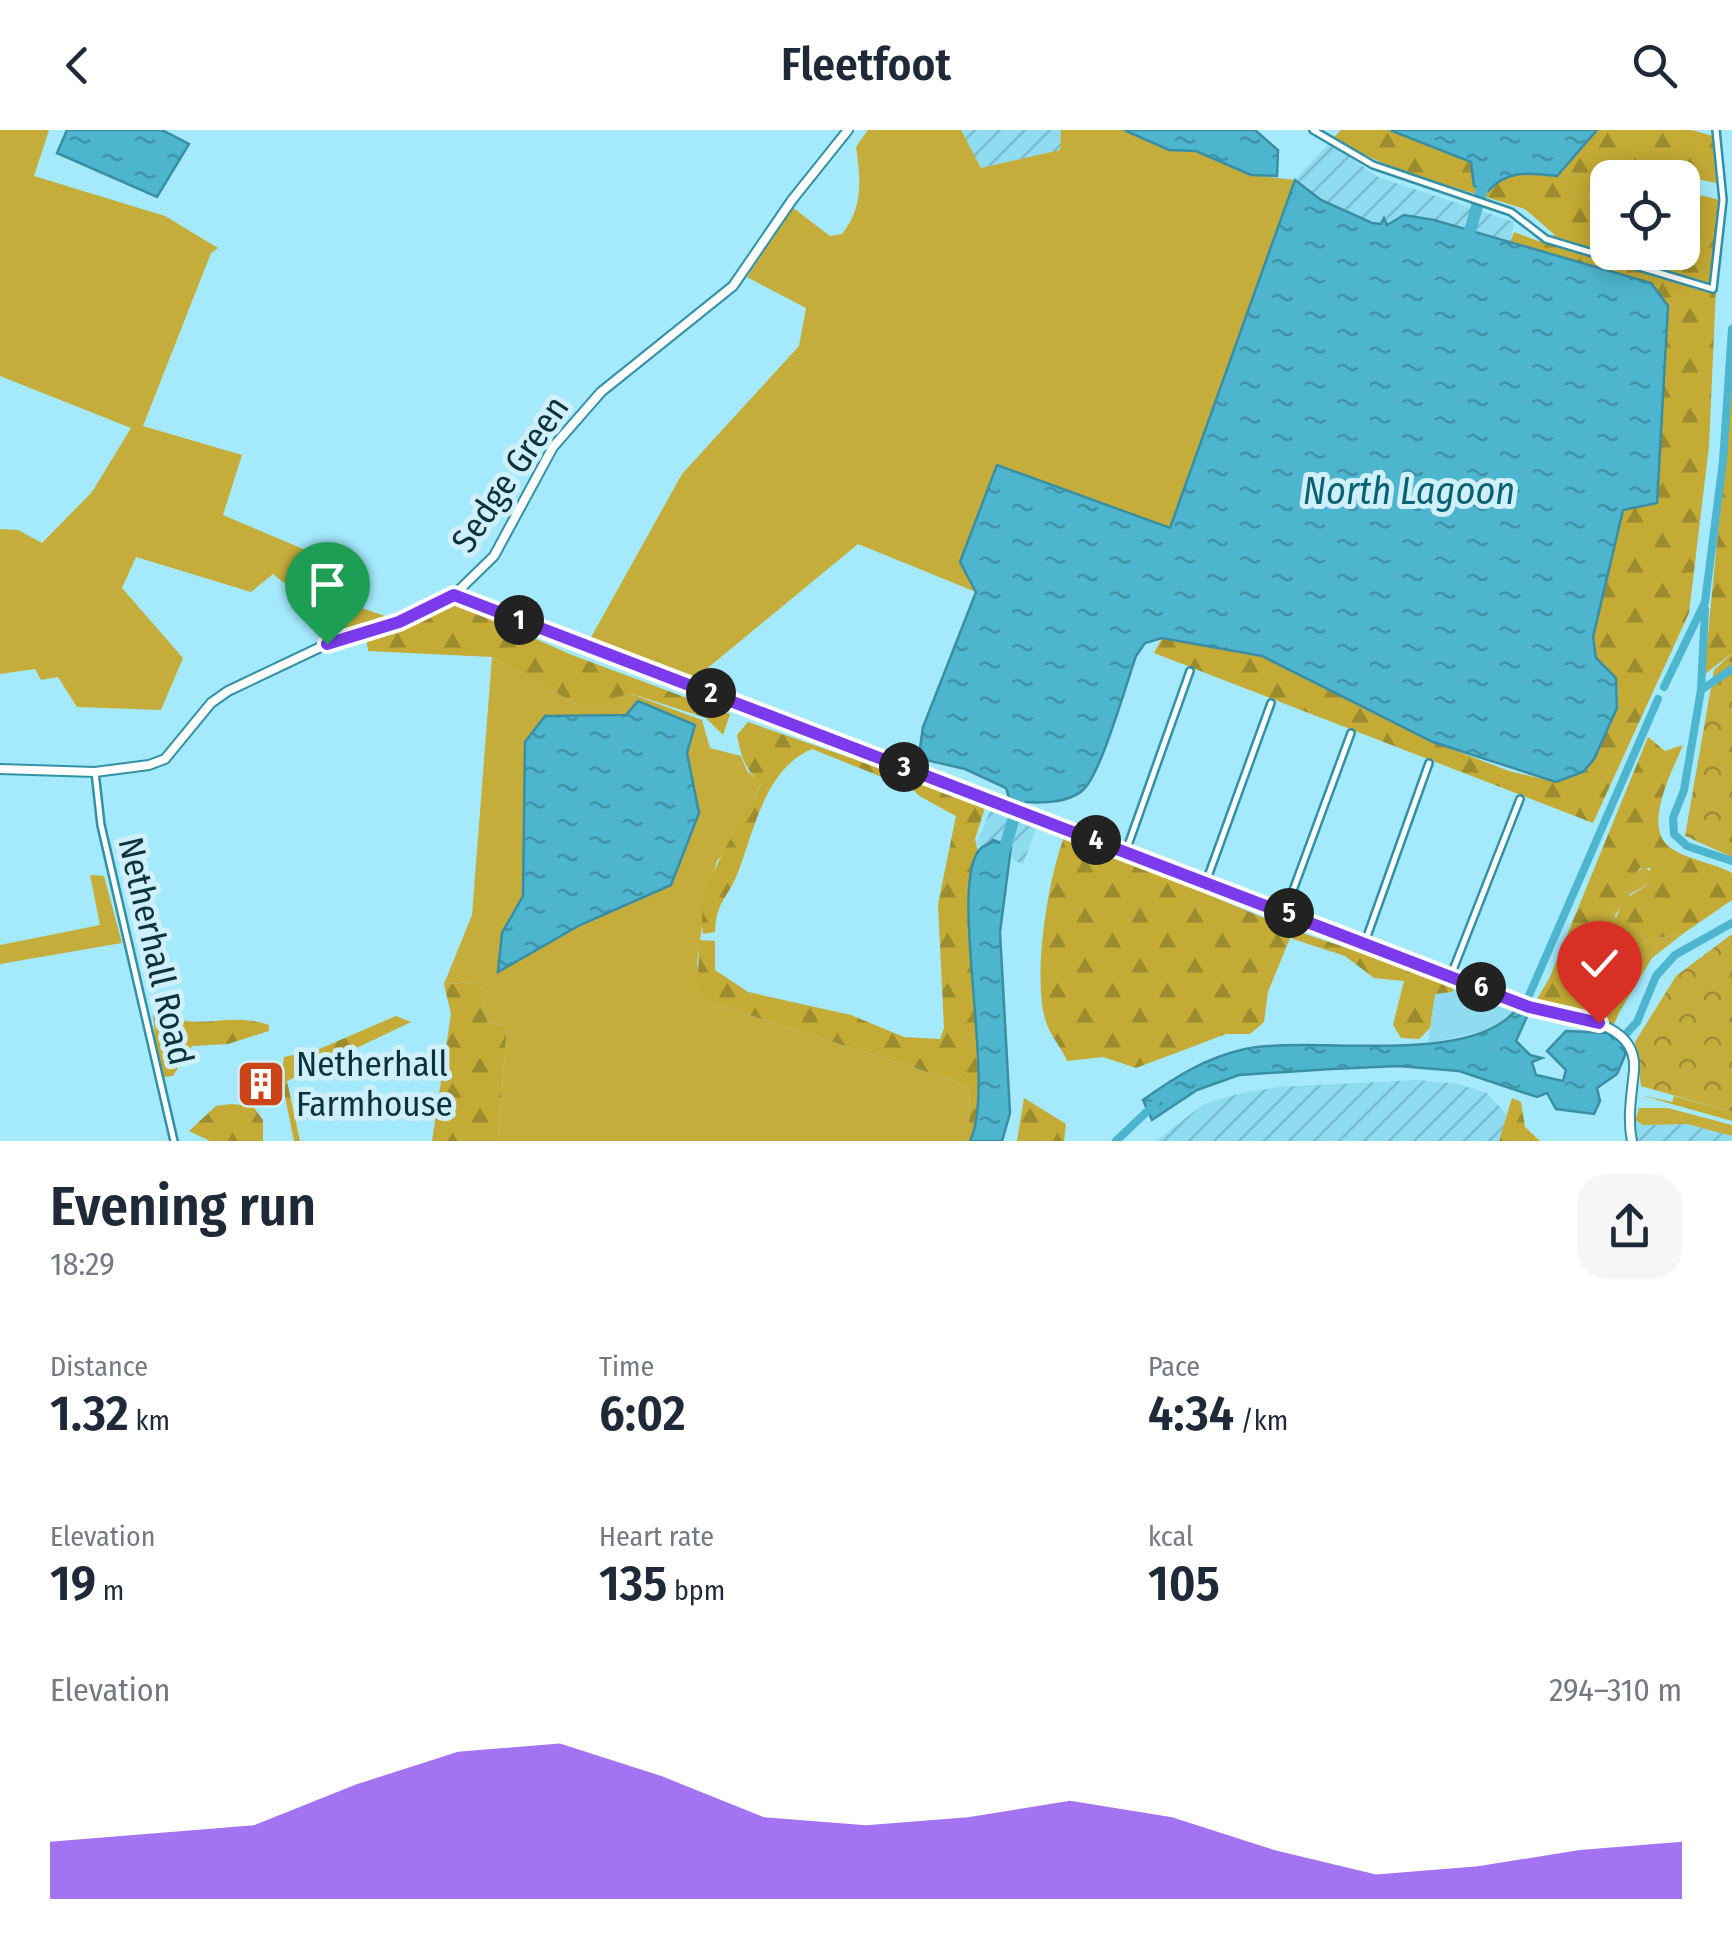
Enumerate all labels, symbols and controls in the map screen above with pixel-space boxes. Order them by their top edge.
icon: back [50,38,105,93]
text: Fleetfoot [781,38,951,92]
icon: search [1627,38,1682,93]
map controls [1590,160,1700,270]
button: locate [1590,160,1700,270]
street label: Sedge Green [443,388,577,560]
water label: North Lagoon [1303,468,1515,514]
pin [285,542,370,645]
icon: arrive [300,557,355,612]
pin: 1 [494,595,544,645]
text: 1 [513,603,525,636]
pin: 2 [686,668,736,718]
text: 2 [705,676,717,709]
pin: 3 [879,742,929,792]
text: 3 [897,750,911,783]
pin: 4 [1071,815,1121,865]
text: 4 [1089,823,1103,856]
street label: Netherhall Road [109,833,203,1069]
pin: 5 [1264,888,1314,938]
text: 5 [1282,896,1296,929]
pin [1557,921,1642,1024]
icon: check [1572,936,1627,991]
pin: 6 [1456,962,1506,1012]
text: 6 [1474,970,1488,1003]
place label: Netherhall Farmhouse [296,1043,453,1125]
building icon: Netherhall Farmhouse [235,1058,287,1110]
text: Evening run [50,1174,316,1240]
button: share [1577,1174,1682,1279]
text: 18:29 [50,1245,115,1283]
text: Distance [50,1350,148,1383]
text: Time [599,1350,654,1383]
text: Pace [1148,1350,1200,1383]
text: 1.32 [50,1383,129,1443]
text: 6:02 [599,1383,686,1443]
text: 4:34 [1148,1383,1234,1443]
text: km [129,1404,170,1437]
text: /km [1234,1404,1288,1437]
text: Elevation [50,1520,155,1553]
text: Heart rate [599,1520,714,1553]
text: kcal [1148,1520,1193,1553]
text: 19 [50,1553,96,1613]
text: 135 [599,1553,667,1613]
text: 105 [1148,1553,1220,1613]
text: m [96,1574,124,1607]
text: bpm [667,1574,725,1607]
text: Elevation [50,1671,170,1709]
text: 294–310 m [1549,1671,1682,1709]

